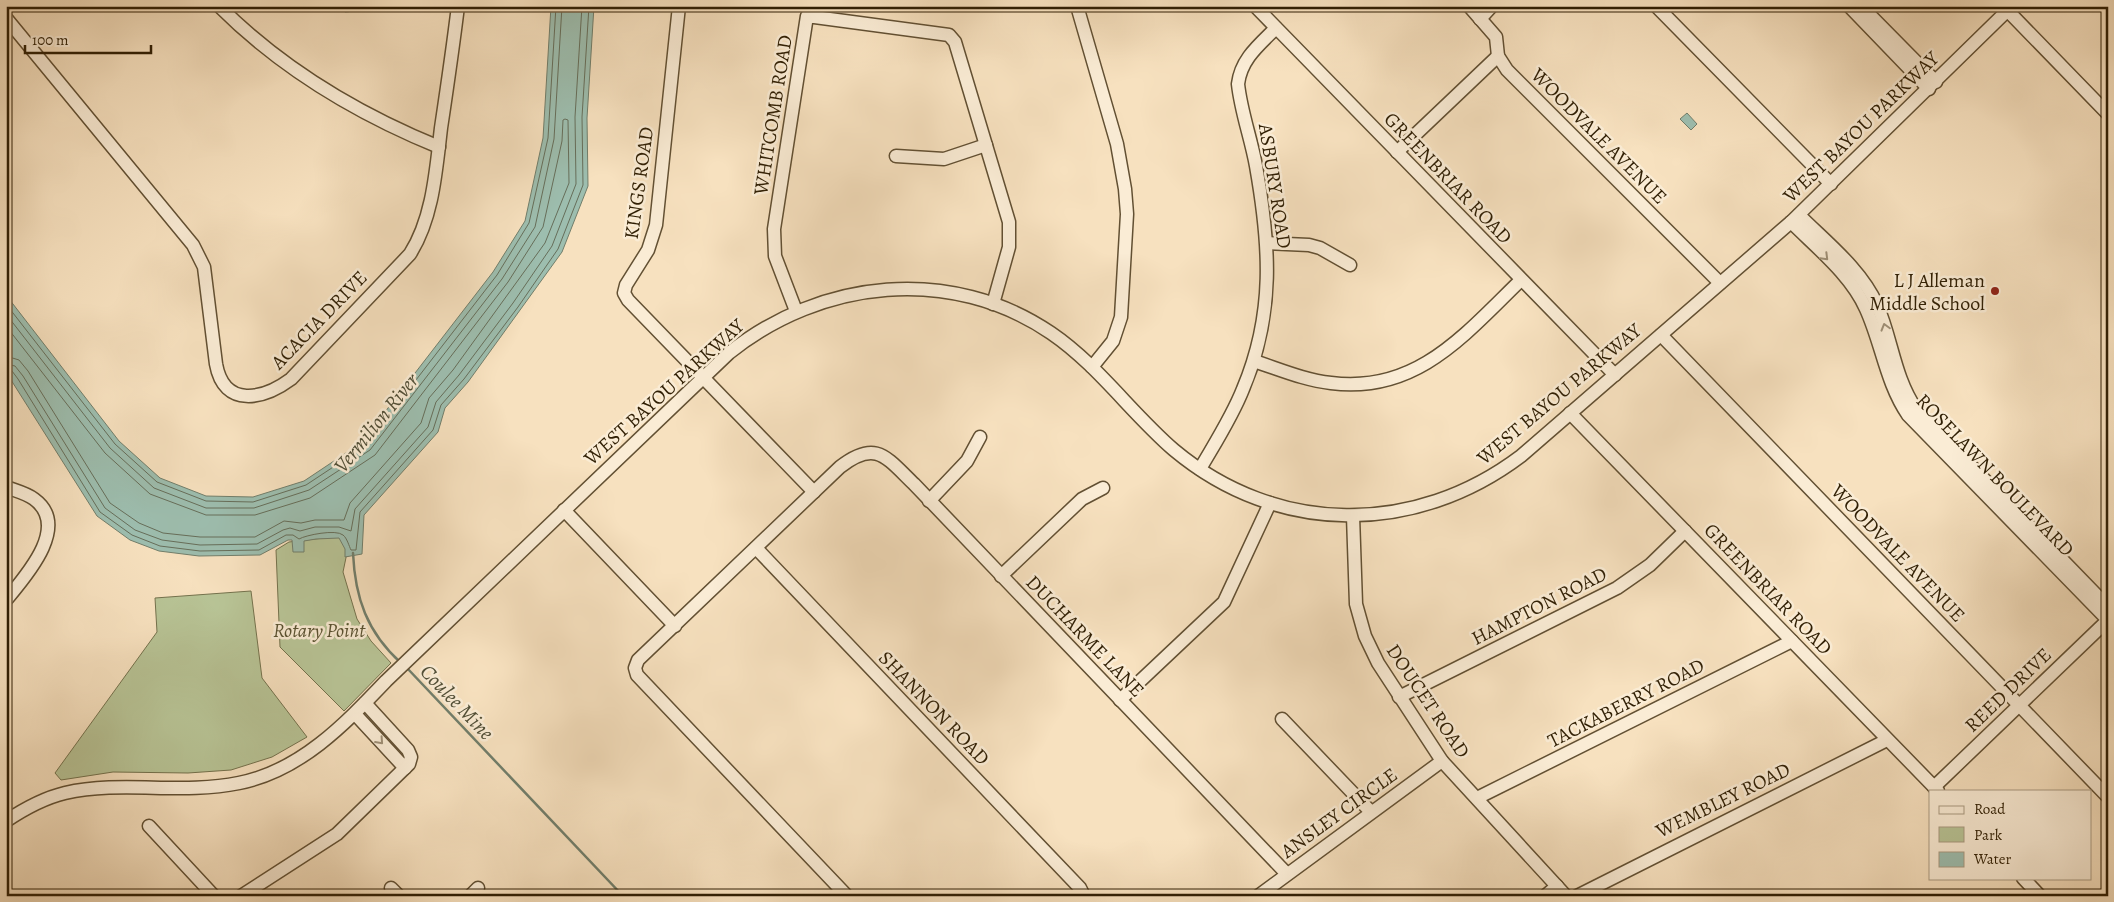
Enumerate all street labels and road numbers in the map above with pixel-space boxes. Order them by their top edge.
street label: WHITCOMB ROAD [747,33,799,198]
street label: WEST BAYOU PARKWAY [1776,45,1946,209]
street label: WOODVALE AVENUE [1524,61,1673,210]
street label: GREENBRIAR ROAD [1378,106,1518,250]
street label: ASBURY ROAD [1252,121,1298,250]
street label: KINGS ROAD [618,125,660,241]
street label: ACACIA DRIVE [264,265,373,376]
street label: WEST BAYOU PARKWAY [577,312,751,472]
street label: WEST BAYOU PARKWAY [1470,316,1648,472]
street label: ROSELAWN BOULEVARD [1910,388,2080,562]
street label: WOODVALE AVENUE [1824,477,1971,628]
street label: GREENBRIAR ROAD [1698,517,1838,661]
street label: HAMPTON ROAD [1467,560,1611,652]
street label: DUCHARME LANE [1020,569,1150,703]
street label: DOUCET ROAD [1380,639,1476,763]
street label: REED DRIVE [1959,642,2057,738]
street label: SHANNON ROAD [872,645,996,771]
street label: TACKABERRY ROAD [1543,652,1709,754]
street label: WEMBLEY ROAD [1650,756,1795,845]
street label: ANSLEY CIRCLE [1274,761,1403,865]

